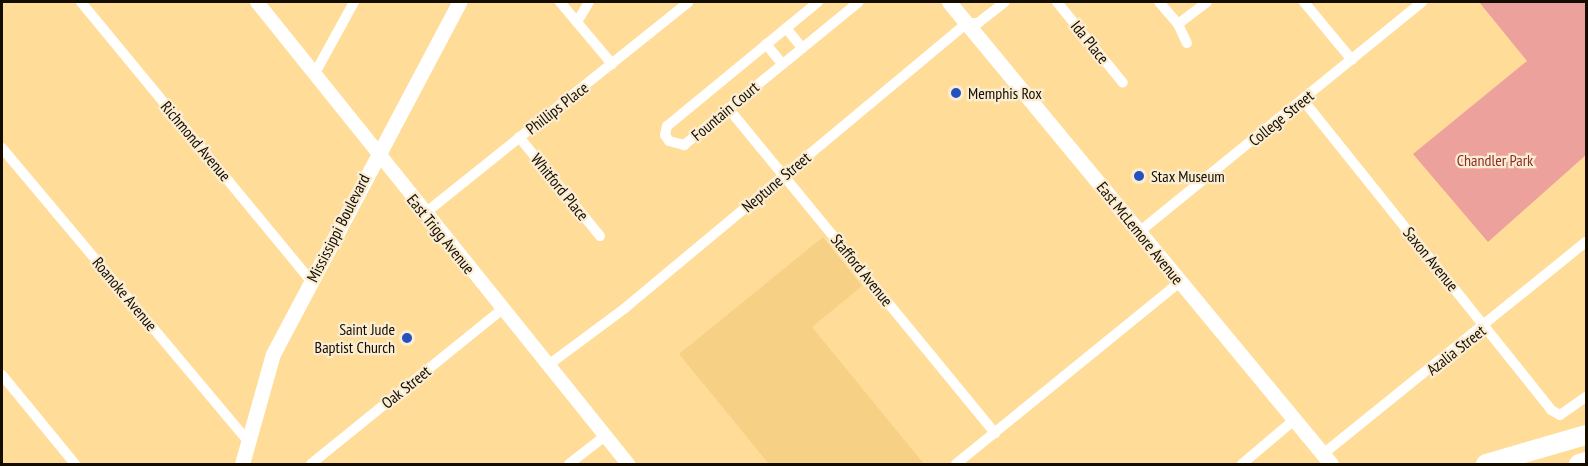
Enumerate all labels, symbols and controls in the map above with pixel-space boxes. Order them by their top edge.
street label: Ida Place [1067,17,1113,67]
street label: Fountain Court [687,77,763,145]
street label: Phillips Place [522,78,592,138]
place label: Memphis Rox [968,83,1042,103]
marker: Memphis Rox [949,86,963,100]
street label: College Street [1245,86,1317,150]
street label: Richmond Avenue [157,97,235,185]
street label: Neptune Street [738,148,814,216]
street label: Whitford Place [527,150,593,224]
park label: Chandler Park [1457,150,1533,170]
place label: Stax Museum [1151,166,1225,186]
marker: Stax Museum [1132,169,1146,183]
street label: Mississippi Boulevard [303,171,373,285]
street label: East McLemore Avenue [1093,178,1187,288]
street label: East Trigg Avenue [403,190,479,278]
street label: Saxon Avenue [1399,223,1463,295]
street label: Stafford Avenue [827,230,897,310]
street label: Roanoke Avenue [88,253,162,335]
place label: Saint Jude Baptist Church [315,319,395,357]
street label: Azalia Street [1423,321,1489,379]
marker: Saint Jude Baptist Church [400,331,414,345]
street label: Oak Street [377,361,435,413]

